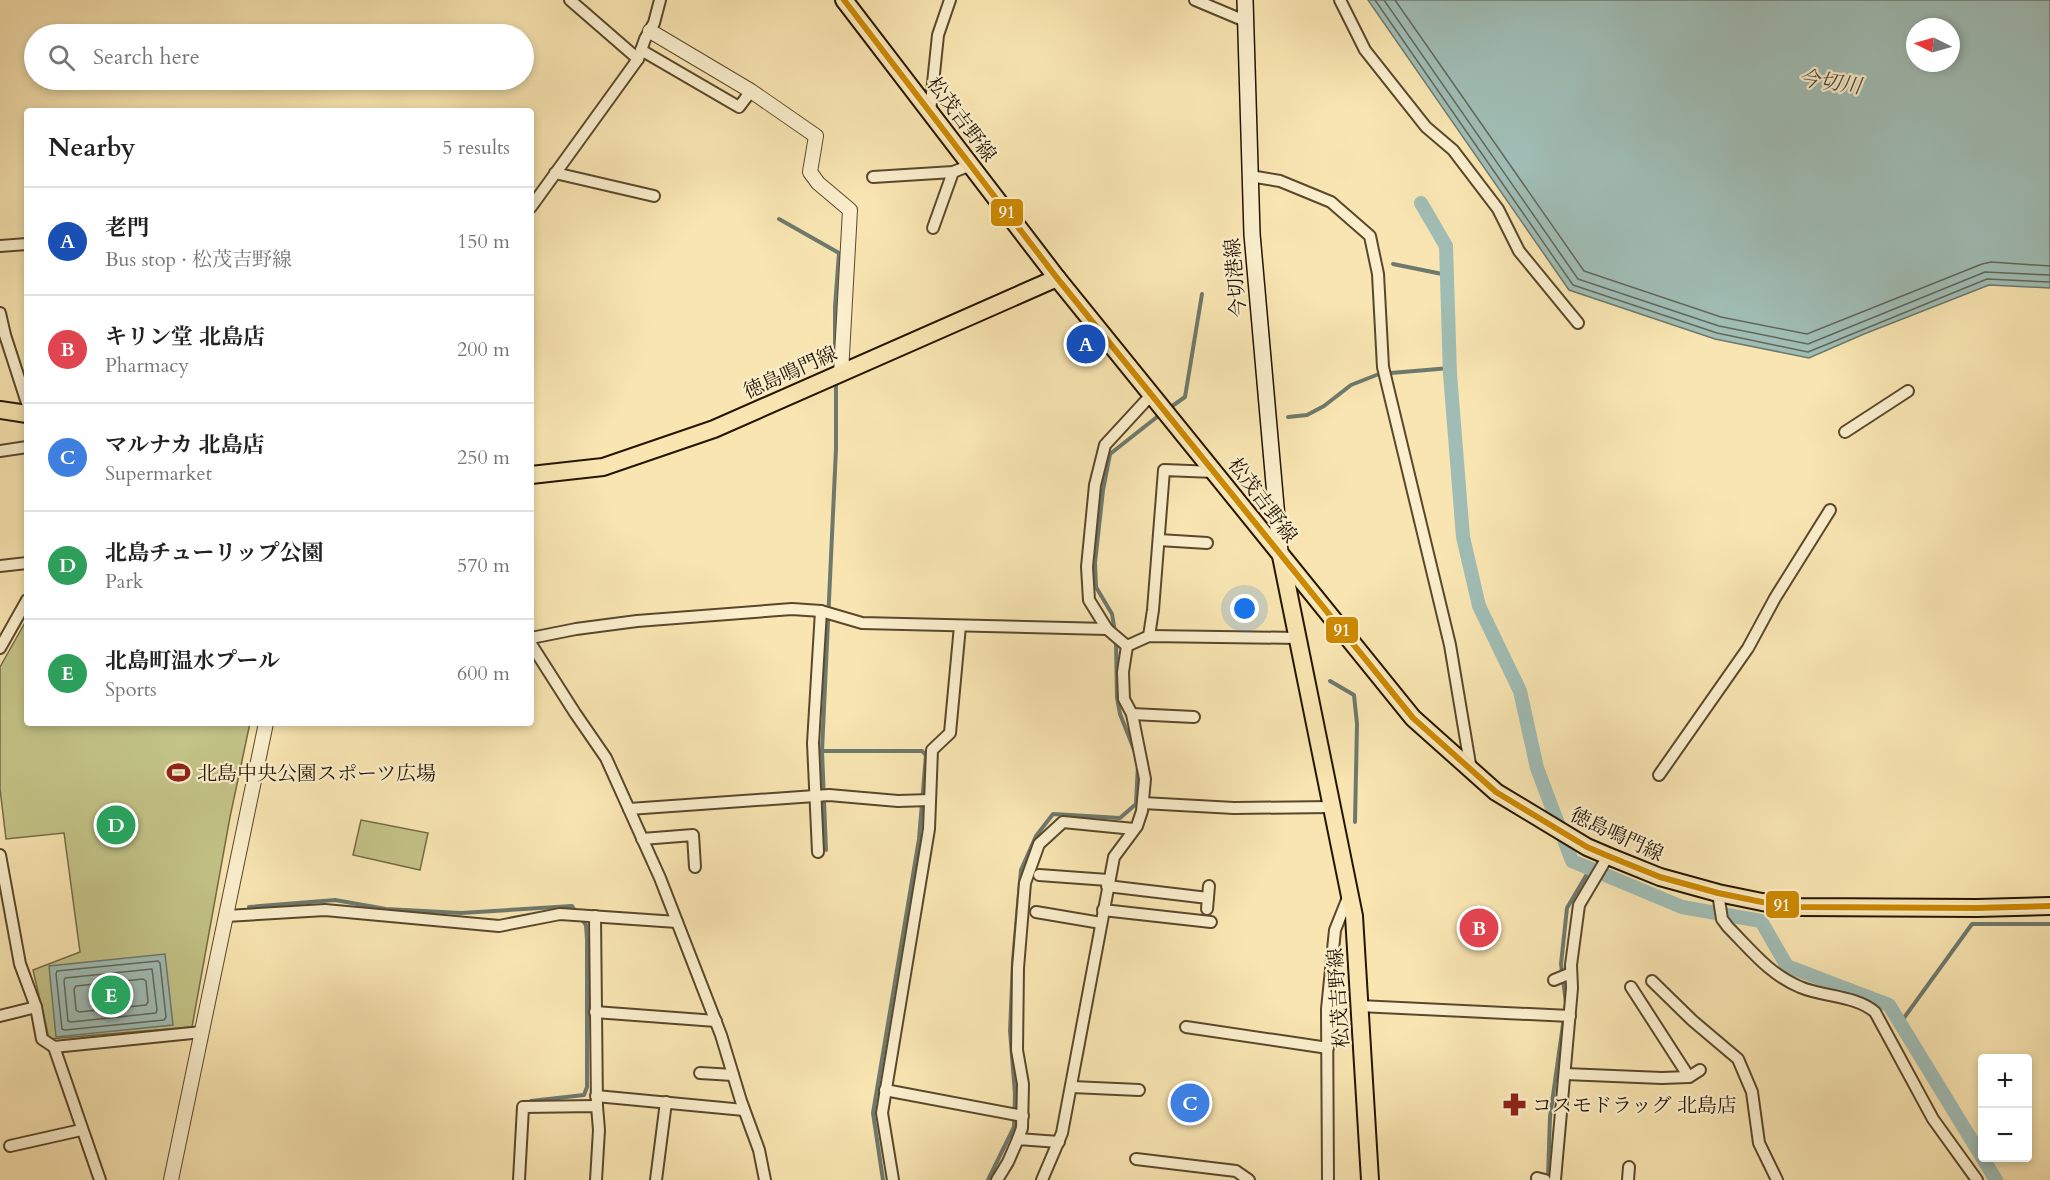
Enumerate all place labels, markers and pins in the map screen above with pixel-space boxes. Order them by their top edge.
pin: A [1066,322,1106,366]
sports icon: 北島中央公園スポーツ広場 [166,760,192,786]
place label: 北島中央公園スポーツ広場 [197,760,436,787]
pin: D [96,802,136,848]
pin: B [1460,906,1498,950]
pin: E [92,972,130,1018]
pin: C [1170,1080,1210,1126]
pharmacy icon: コスモドラッグ 北島店 [1501,1092,1527,1118]
place label: コスモドラッグ 北島店 [1532,1092,1737,1119]

